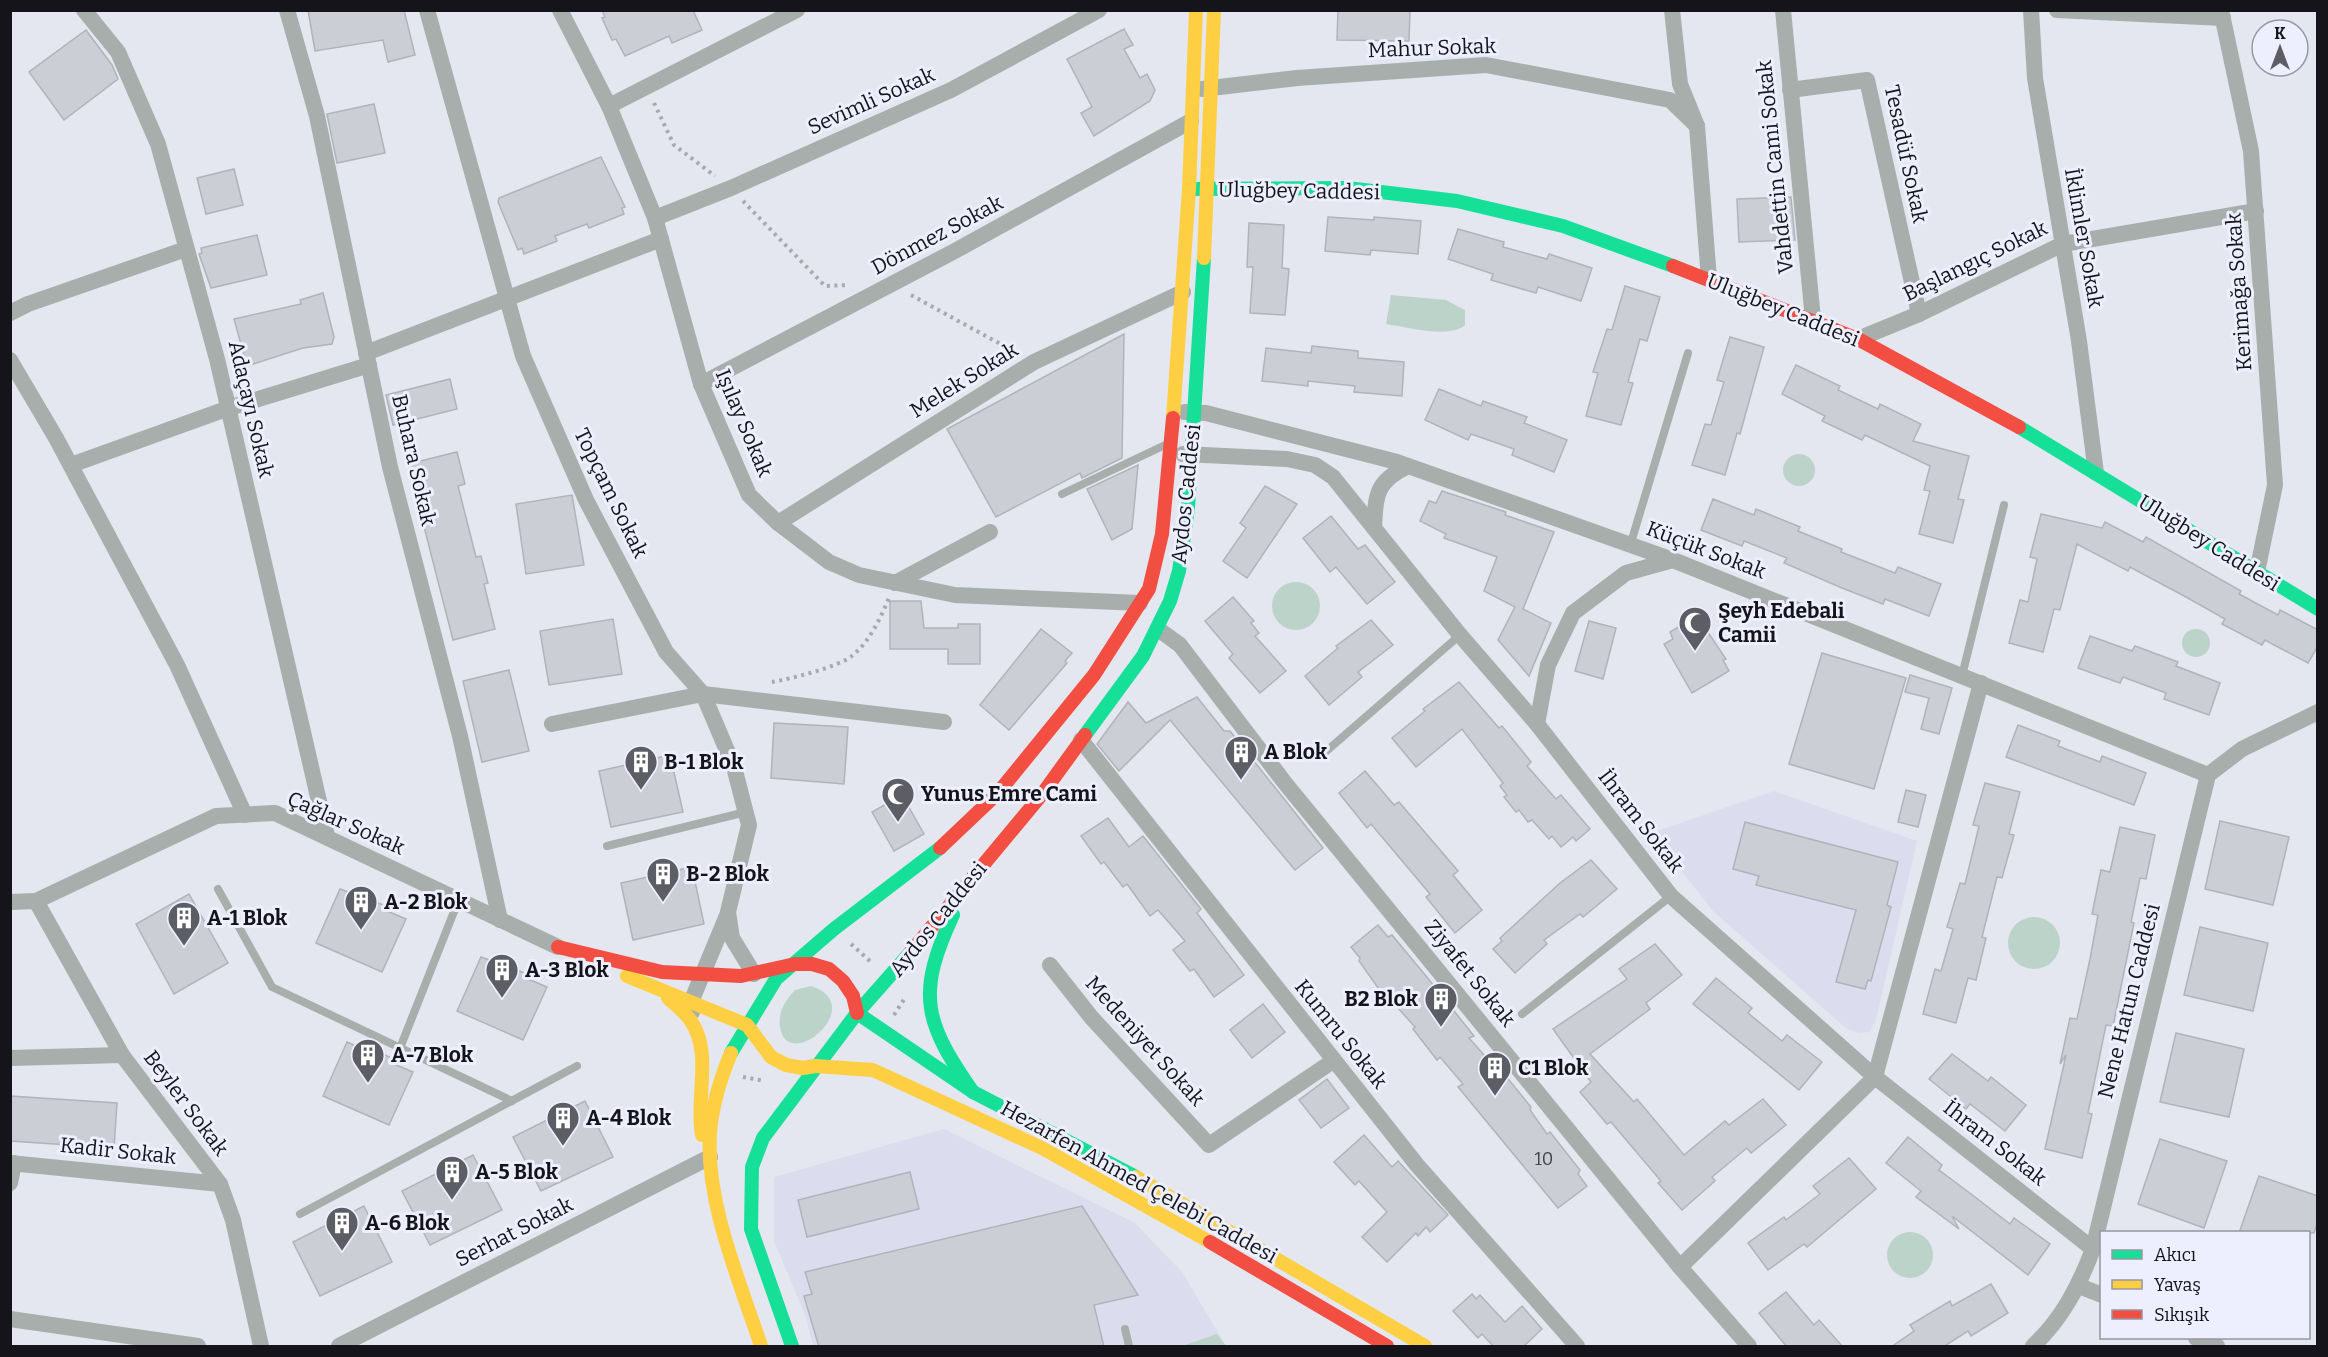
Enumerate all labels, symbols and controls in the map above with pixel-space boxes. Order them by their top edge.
north arrow [2250,18,2310,78]
text: K [2274,24,2286,43]
street label: Mahur Sokak [1367,33,1497,63]
street label: Vahdettin Cami Sokak [1751,59,1799,275]
street label: Sevimli Sokak [803,61,939,141]
street label: Tesadüf Sokak [1879,83,1933,225]
street label: İklimler Sokak [2059,166,2109,310]
street label: Uluğbey Caddesi [1218,177,1380,205]
street label: Dönmez Sokak [867,189,1007,281]
street label: Kerimağa Sokak [2220,212,2257,372]
street label: Başlangıç Sokak [1899,215,2051,307]
street label: Uluğbey Caddesi [1703,268,1863,352]
street label: Melek Sokak [905,336,1023,424]
street label: Adaçayı Sokak [223,338,279,480]
street label: Işılay Sokak [710,365,778,481]
street label: Buhara Sokak [386,392,442,528]
street label: Aydos Caddesi [1166,423,1206,565]
street label: Topçam Sokak [568,424,654,562]
street label: Uluğbey Caddesi [2133,489,2285,597]
street label: Küçük Sokak [1643,515,1770,585]
place label: Şeyh Edebali Camii [1718,598,1845,648]
mosque icon: Şeyh Edebali Camii [1677,605,1713,652]
building icon: A Blok [1223,734,1259,781]
place label: A Blok [1264,739,1328,765]
building icon: B-1 Blok [623,744,659,791]
place label: B-1 Blok [664,749,744,775]
street label: İhram Sokak [1593,764,1689,878]
mosque icon: Yunus Emre Cami [880,776,916,823]
place label: Yunus Emre Cami [921,781,1097,807]
street label: Çağlar Sokak [283,786,409,861]
building icon: B-2 Blok [645,856,681,903]
street label: Aydos Caddesi [884,856,992,982]
place label: B-2 Blok [686,861,769,887]
building icon: A-2 Blok [343,884,379,931]
place label: A-2 Blok [384,889,468,915]
building icon: A-1 Blok [166,900,202,947]
street label: Nene Hatun Caddesi [2092,901,2166,1101]
place label: A-1 Blok [207,905,288,931]
street label: Ziyafet Sokak [1419,914,1521,1032]
building icon: A-3 Blok [484,952,520,999]
place label: A-3 Blok [525,957,609,983]
street label: Medeniyet Sokak [1080,971,1210,1111]
street label: Kumru Sokak [1289,974,1393,1094]
building icon: B2 Blok [1423,981,1459,1028]
place label: B2 Blok [1344,986,1419,1012]
building icon: A-7 Blok [350,1037,386,1084]
place label: A-7 Blok [391,1042,474,1068]
street label: Beyler Sokak [138,1045,234,1161]
building icon: C1 Blok [1477,1050,1513,1097]
place label: C1 Blok [1518,1055,1589,1081]
street label: Hezarfen Ahmed Çelebi Caddesi [996,1095,1282,1269]
street label: İhram Sokak [1938,1095,2052,1191]
building icon: A-4 Blok [545,1100,581,1147]
place label: A-4 Blok [586,1105,672,1131]
street label: Kadir Sokak [59,1132,178,1170]
house number: 10 [1535,1148,1553,1170]
building icon: A-5 Blok [434,1154,470,1201]
place label: A-5 Blok [475,1159,559,1185]
street label: Serhat Sokak [451,1191,577,1273]
building icon: A-6 Blok [324,1205,360,1252]
place label: A-6 Blok [365,1210,450,1236]
legend [2100,1231,2310,1339]
text: Akıcı [2154,1244,2196,1266]
text: Yavaş [2154,1274,2201,1296]
text: Sıkışık [2154,1304,2210,1326]

